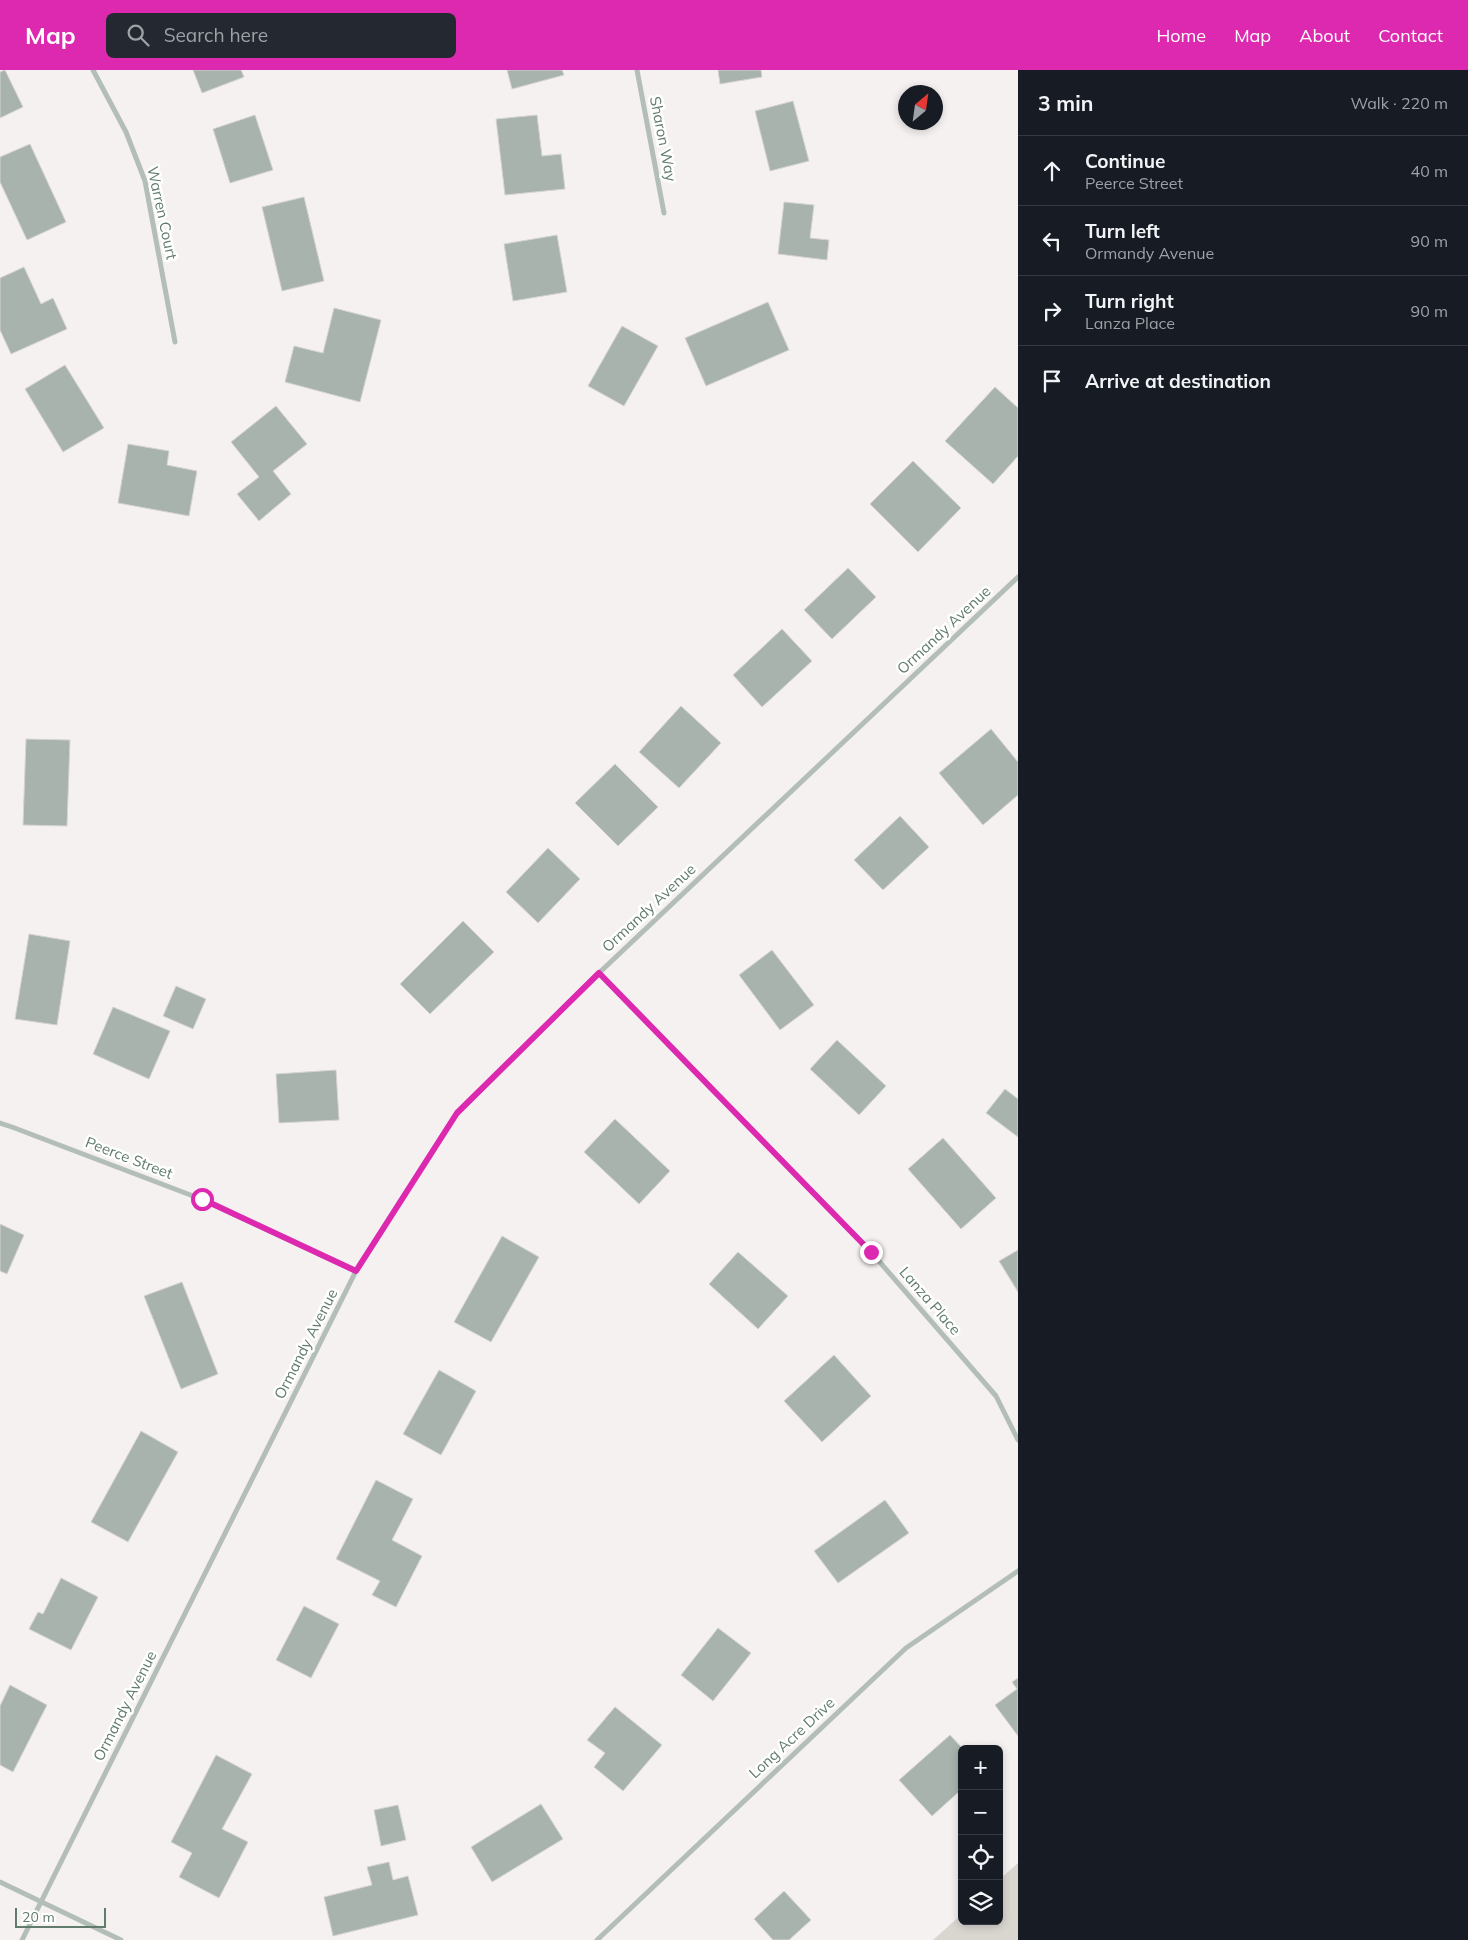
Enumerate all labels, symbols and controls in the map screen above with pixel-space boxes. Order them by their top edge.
search box [106,13,456,58]
text: Map [25,20,76,50]
icon: search [124,21,152,49]
text: Search here [164,23,268,47]
text: Home [1156,24,1206,47]
text: Map [1234,24,1271,47]
text: About [1299,24,1350,47]
text: Contact [1378,24,1443,47]
north arrow [898,85,943,130]
text: 3 min [1038,90,1093,116]
text: Walk · 220 m [1350,93,1448,113]
street label: Sharon Way [646,95,681,183]
text: Continue [1085,149,1165,173]
icon: ahead [1038,157,1066,185]
text: 40 m [1411,161,1448,181]
street label: Warren Court [143,165,182,261]
text: Peerce Street [1085,173,1183,193]
text: Turn left [1085,219,1160,243]
icon: left [1038,227,1066,255]
text: 90 m [1411,231,1448,251]
text: Ormandy Avenue [1085,243,1214,263]
text: Turn right [1085,289,1174,313]
icon: right [1038,297,1066,325]
text: 90 m [1411,301,1448,321]
text: Lanza Place [1085,313,1175,333]
icon: arrive [1038,367,1066,395]
text: Arrive at destination [1085,369,1271,393]
street label: Ormandy Avenue [893,581,994,678]
street label: Ormandy Avenue [598,859,699,956]
street label: Peerce Street [83,1132,175,1183]
route start [191,1188,214,1211]
route end [860,1241,883,1264]
street label: Lanza Place [896,1263,965,1339]
street label: Ormandy Avenue [270,1285,342,1402]
street label: Ormandy Avenue [89,1647,161,1764]
street label: Long Acre Drive [745,1693,839,1782]
map controls [958,1745,1003,1925]
button: + [958,1745,1003,1790]
button: − [958,1790,1003,1835]
button: locate [958,1835,1003,1880]
button: layers [958,1880,1003,1925]
scale bar [15,1905,106,1928]
text: 20 m [22,1908,55,1926]

